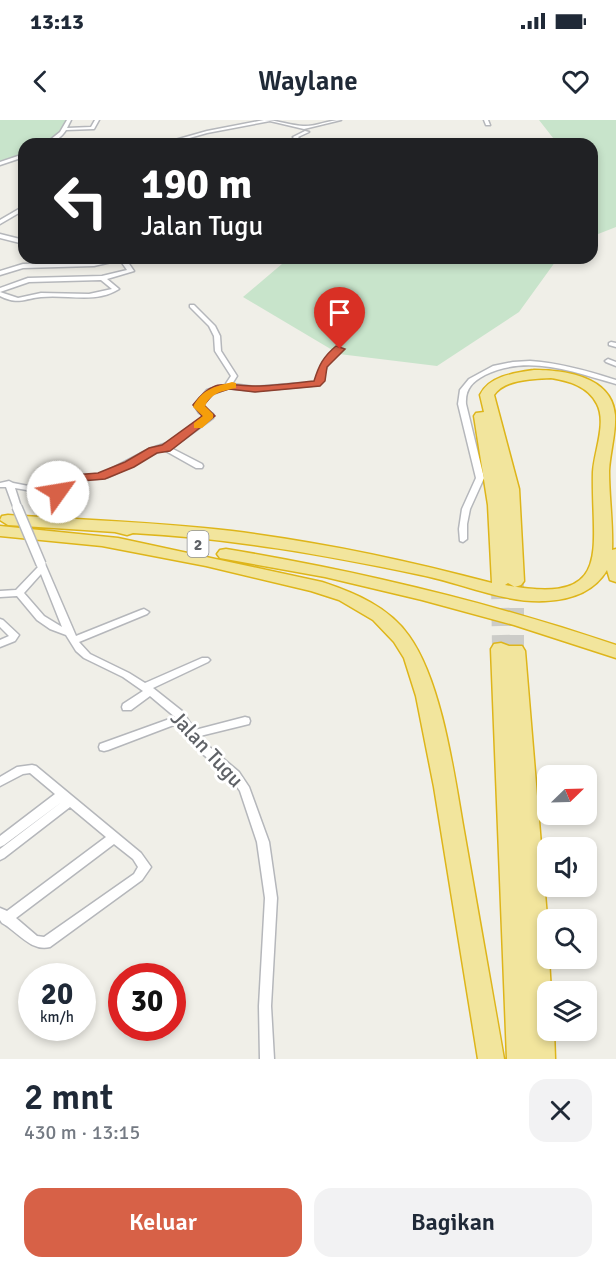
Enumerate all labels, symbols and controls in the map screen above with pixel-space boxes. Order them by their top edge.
text: 13:13 [30,8,84,35]
icon: back [24,65,57,98]
text: Waylane [258,65,358,98]
icon: heart [559,65,592,98]
text: 190 m [141,159,252,210]
icon: left [42,162,120,240]
text: Jalan Tugu [141,210,263,243]
pin [314,287,365,349]
icon: arrive [323,296,356,329]
position arrow [26,460,90,524]
road number: 2 [188,531,208,557]
street label: Jalan Tugu [165,705,249,793]
north arrow [537,765,597,825]
map controls [537,765,597,1041]
button: sound [537,837,597,897]
button: search [537,909,597,969]
speed limit sign: 30 [108,963,186,1041]
text: 20 [41,976,73,1013]
button: layers [537,981,597,1041]
text: km/h [40,1008,74,1026]
text: 2 mnt [24,1075,113,1120]
button: close [529,1079,592,1142]
text: 430 m · 13:15 [24,1120,140,1145]
button: Keluar [24,1188,302,1257]
button: Bagikan [314,1188,592,1257]

